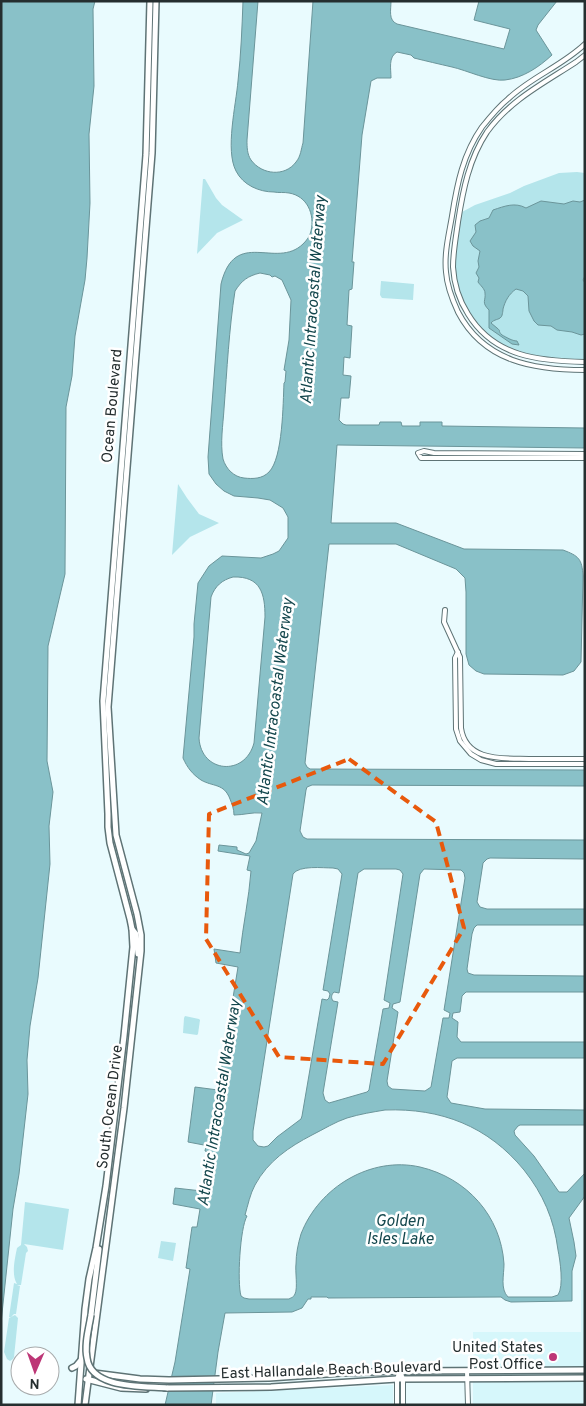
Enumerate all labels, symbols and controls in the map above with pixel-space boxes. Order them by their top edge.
water label: Atlantic Intracoastal Waterway [297,193,331,405]
street label: Ocean Boulevard [99,348,127,464]
water label: Atlantic Intracoastal Waterway [253,595,299,807]
water label: Atlantic Intracoastal Waterway [194,996,247,1208]
street label: South Ocean Drive [94,1044,128,1170]
water label: Golden Isles Lake [367,1212,434,1250]
place label: United States Post Office [452,1339,543,1375]
north arrow [10,1346,60,1396]
marker: United States Post Office [547,1351,559,1363]
street label: East Hallandale Beach Boulevard [220,1358,442,1384]
text: N [29,1374,40,1391]

